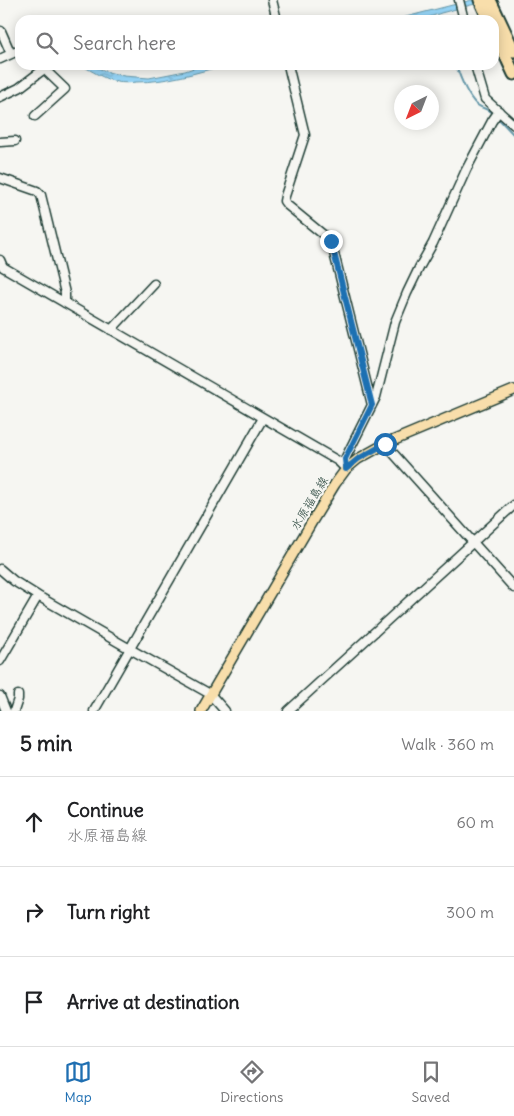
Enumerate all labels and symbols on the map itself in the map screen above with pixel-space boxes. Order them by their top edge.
north arrow [394,85,439,130]
route end [320,230,343,253]
route start [374,433,397,456]
street label: 水原福島線 [287,473,331,533]

